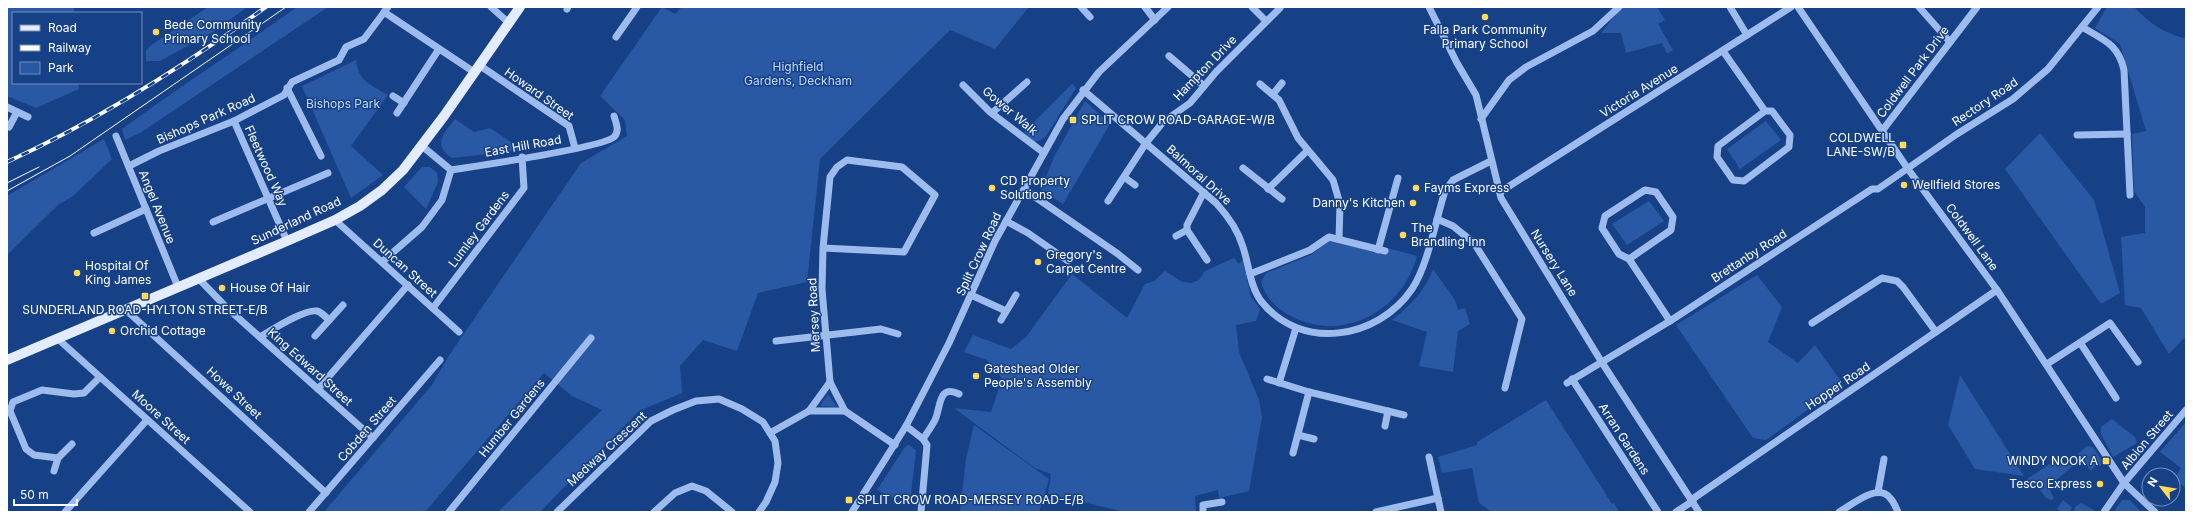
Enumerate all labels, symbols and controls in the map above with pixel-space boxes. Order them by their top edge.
legend [12,12,142,84]
marker: Falla Park Community Primary School [1480,12,1490,22]
place label: Bede Community Primary School [164,17,262,46]
text: Road [48,20,77,35]
place label: Falla Park Community Primary School [1423,22,1547,51]
street label: Coldwell Park Drive [1873,23,1952,120]
marker: Bede Community Primary School [151,27,161,37]
street label: Hampton Drive [1170,32,1239,103]
text: Railway [48,40,92,55]
park label: Highfield Gardens, Deckham [744,59,852,88]
text: Park [48,60,74,75]
street label: Victoria Avenue [1597,61,1680,120]
street label: Howard Street [502,64,577,123]
street label: Rectory Road [1949,74,2020,129]
street label: Gower Walk [980,83,1041,138]
street label: Bishops Park Road [154,90,257,147]
park label: Bishops Park [306,96,380,111]
place label: SPLIT CROW ROAD-GARAGE-W/B [1081,112,1275,127]
marker: SPLIT CROW ROAD-GARAGE-W/B [1068,115,1078,125]
street label: Fleetwood Way [242,123,291,209]
place label: COLDWELL LANE-SW/B [1826,130,1895,159]
street label: East Hill Road [483,131,562,160]
marker: COLDWELL LANE-SW/B [1898,140,1908,150]
street label: Balmoral Drive [1164,141,1235,208]
street label: Angel Avenue [136,168,179,246]
place label: CD Property Solutions [1000,173,1070,202]
place label: Wellfield Stores [1912,177,2000,192]
place label: Fayms Express [1424,180,1509,195]
marker: Wellfield Stores [1899,180,1909,190]
marker: CD Property Solutions [987,183,997,193]
marker: Fayms Express [1411,183,1421,193]
street label: Lumley Gardens [445,187,512,270]
street label: Sunderland Road [249,193,343,248]
place label: Danny's Kitchen [1313,195,1405,210]
marker: Danny's Kitchen [1408,198,1418,208]
street label: Coldwell Lane [1943,200,2002,273]
street label: Split Crow Road [953,210,1004,298]
place label: The Brandling Inn [1411,220,1486,249]
street label: Nursery Lane [1528,226,1581,299]
street label: Brettanby Road [1708,226,1789,286]
marker: The Brandling Inn [1398,230,1408,240]
street label: Duncan Street [370,235,440,300]
place label: Gregory's Carpet Centre [1046,247,1126,276]
marker: Gregory's Carpet Centre [1033,257,1043,267]
place label: Hospital Of King James [85,258,151,287]
marker: Hospital Of King James [72,268,82,278]
street label: Mersey Road [804,277,823,353]
place label: House Of Hair [230,280,310,295]
marker: House Of Hair [217,283,227,293]
marker: SUNDERLAND ROAD-HYLTON STREET-E/B [140,291,150,301]
place label: SUNDERLAND ROAD-HYLTON STREET-E/B [22,302,268,317]
place label: Orchid Cottage [120,323,206,338]
street label: King Edward Street [265,325,356,409]
marker: Orchid Cottage [107,326,117,336]
street label: Hopper Road [1803,358,1873,413]
place label: Gateshead Older People's Assembly [984,361,1092,390]
street label: Howe Street [204,363,265,422]
marker: Gateshead Older People's Assembly [971,371,981,381]
street label: Humber Gardens [475,375,548,460]
street label: Moore Street [129,386,194,447]
street label: Cobden Street [334,393,399,465]
street label: Arran Gardens [1596,400,1653,477]
street label: Albion Street [2117,407,2176,472]
street label: Medway Crescent [564,408,649,489]
place label: WINDY NOOK A [2007,453,2098,468]
marker: WINDY NOOK A [2101,456,2111,466]
north arrow [2141,467,2181,507]
text: N [2144,475,2161,489]
place label: Tesco Express [2009,476,2092,491]
marker: Tesco Express [2095,479,2105,489]
scale bar [14,481,77,507]
text: 50 m [20,487,49,502]
place label: SPLIT CROW ROAD-MERSEY ROAD-E/B [857,492,1084,507]
marker: SPLIT CROW ROAD-MERSEY ROAD-E/B [844,495,854,505]

